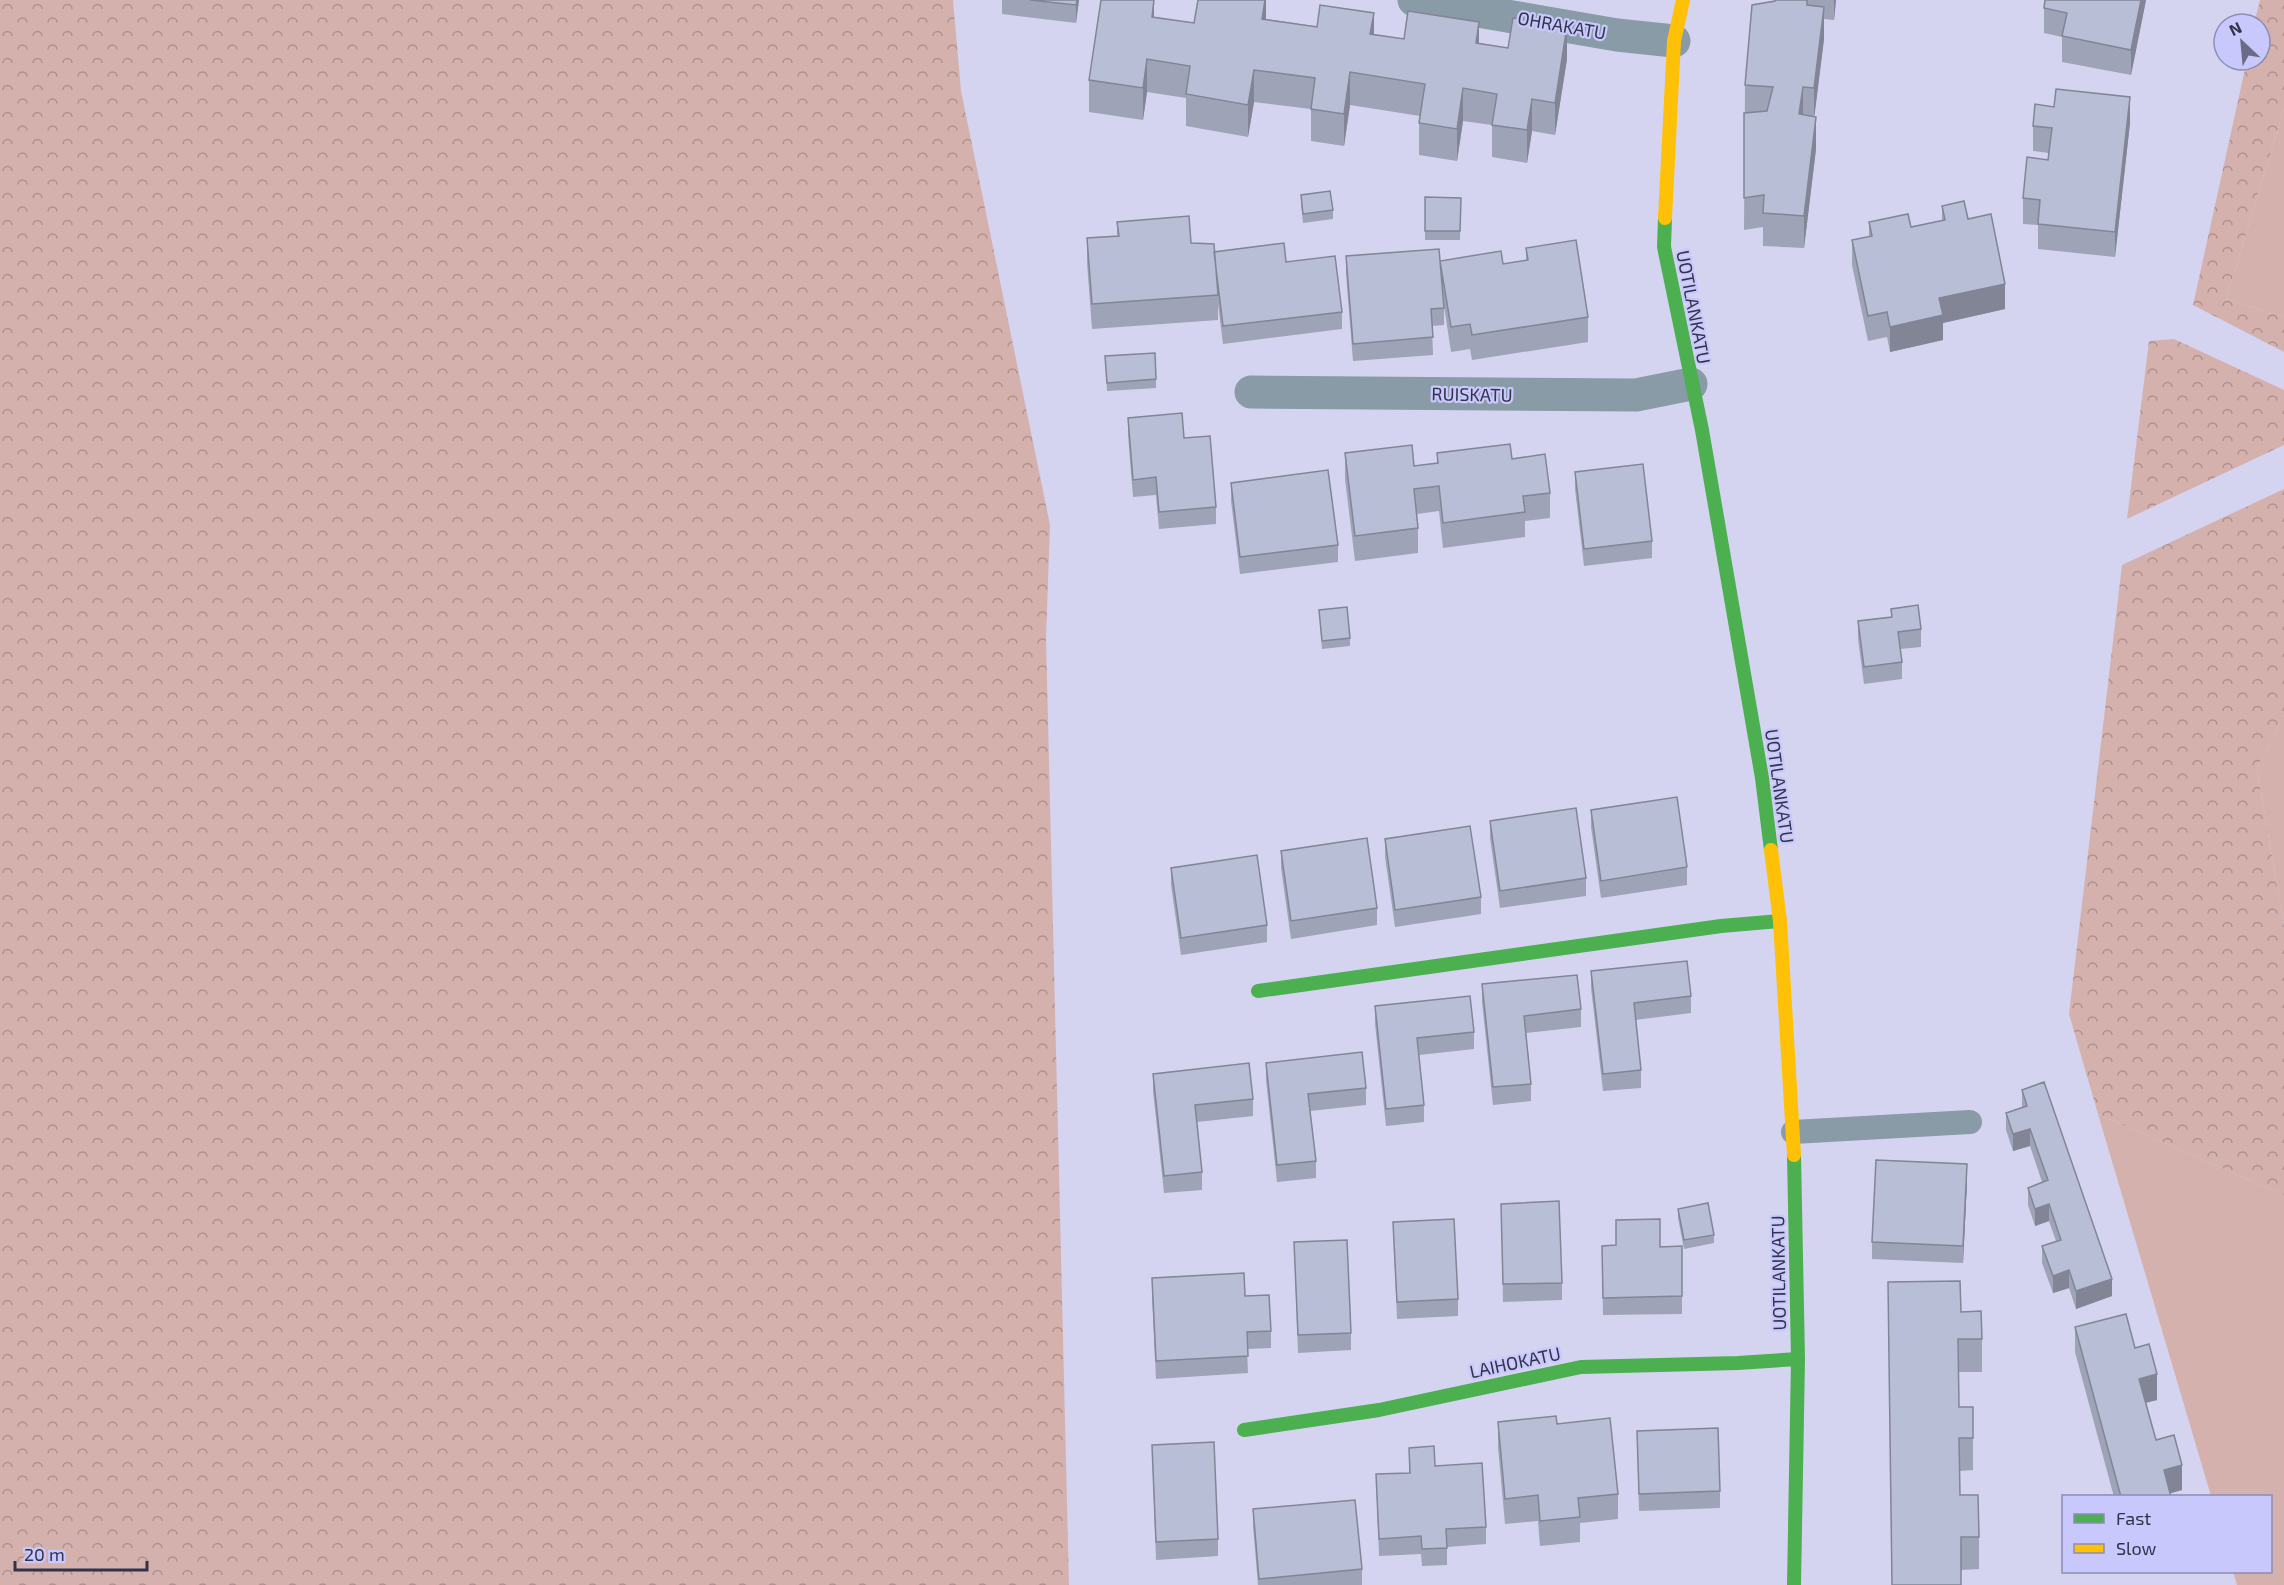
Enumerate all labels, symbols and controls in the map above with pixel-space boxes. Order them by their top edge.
street label: OHRAKATU [1516,6,1608,44]
north arrow [2212,12,2272,72]
text: N [2226,17,2245,39]
street label: UOTILANKATU [1672,248,1716,366]
street label: RUISKATU [1431,382,1513,406]
street label: UOTILANKATU [1761,727,1799,845]
street label: UOTILANKATU [1766,1215,1790,1331]
street label: LAIHOKATU [1468,1342,1562,1382]
legend [2062,1495,2272,1573]
text: Fast [2116,1507,2151,1529]
scale bar [15,1534,147,1572]
text: Slow [2116,1537,2157,1559]
text: 20 m [24,1543,65,1565]

